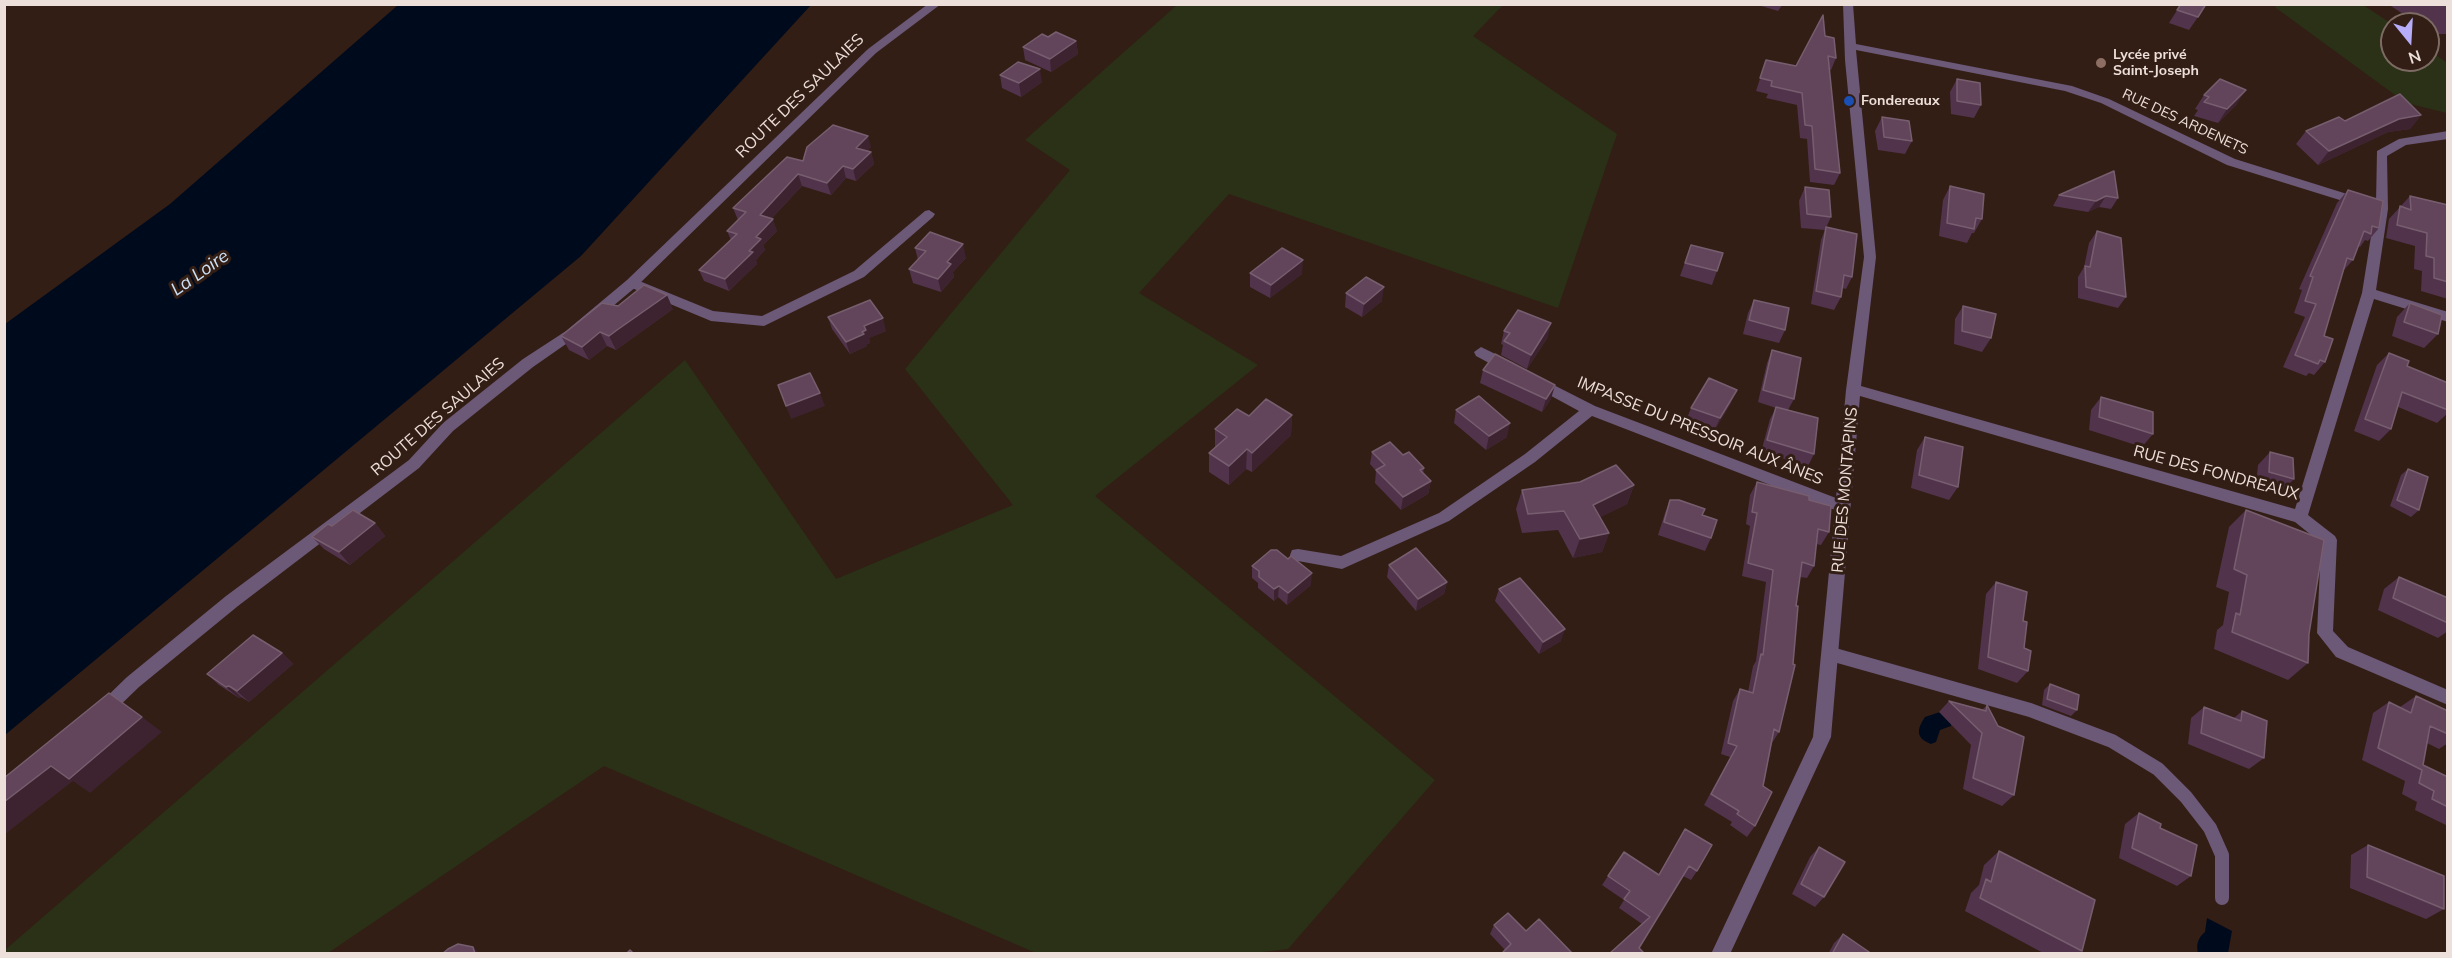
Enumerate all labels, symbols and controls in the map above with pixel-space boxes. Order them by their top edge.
north arrow [2380,12,2440,72]
street label: ROUTE DES SAULAIES [732,30,868,162]
text: N [2406,46,2424,69]
place label: Lycée privé Saint-Joseph [2113,47,2199,80]
marker: Lycée privé Saint-Joseph [2094,56,2108,70]
street label: RUE DES ARDENETS [2119,85,2251,159]
place label: Fondereaux [1861,93,1940,109]
marker: Fondereaux [1842,94,1856,108]
water label: La Loire [167,245,233,301]
street label: ROUTE DES SAULAIES [367,354,509,480]
street label: IMPASSE DU PRESSOIR AUX ÂNES [1574,373,1826,489]
street label: RUE DES MONTAPINS [1828,406,1862,574]
street label: RUE DES FONDREAUX [2131,442,2301,504]

